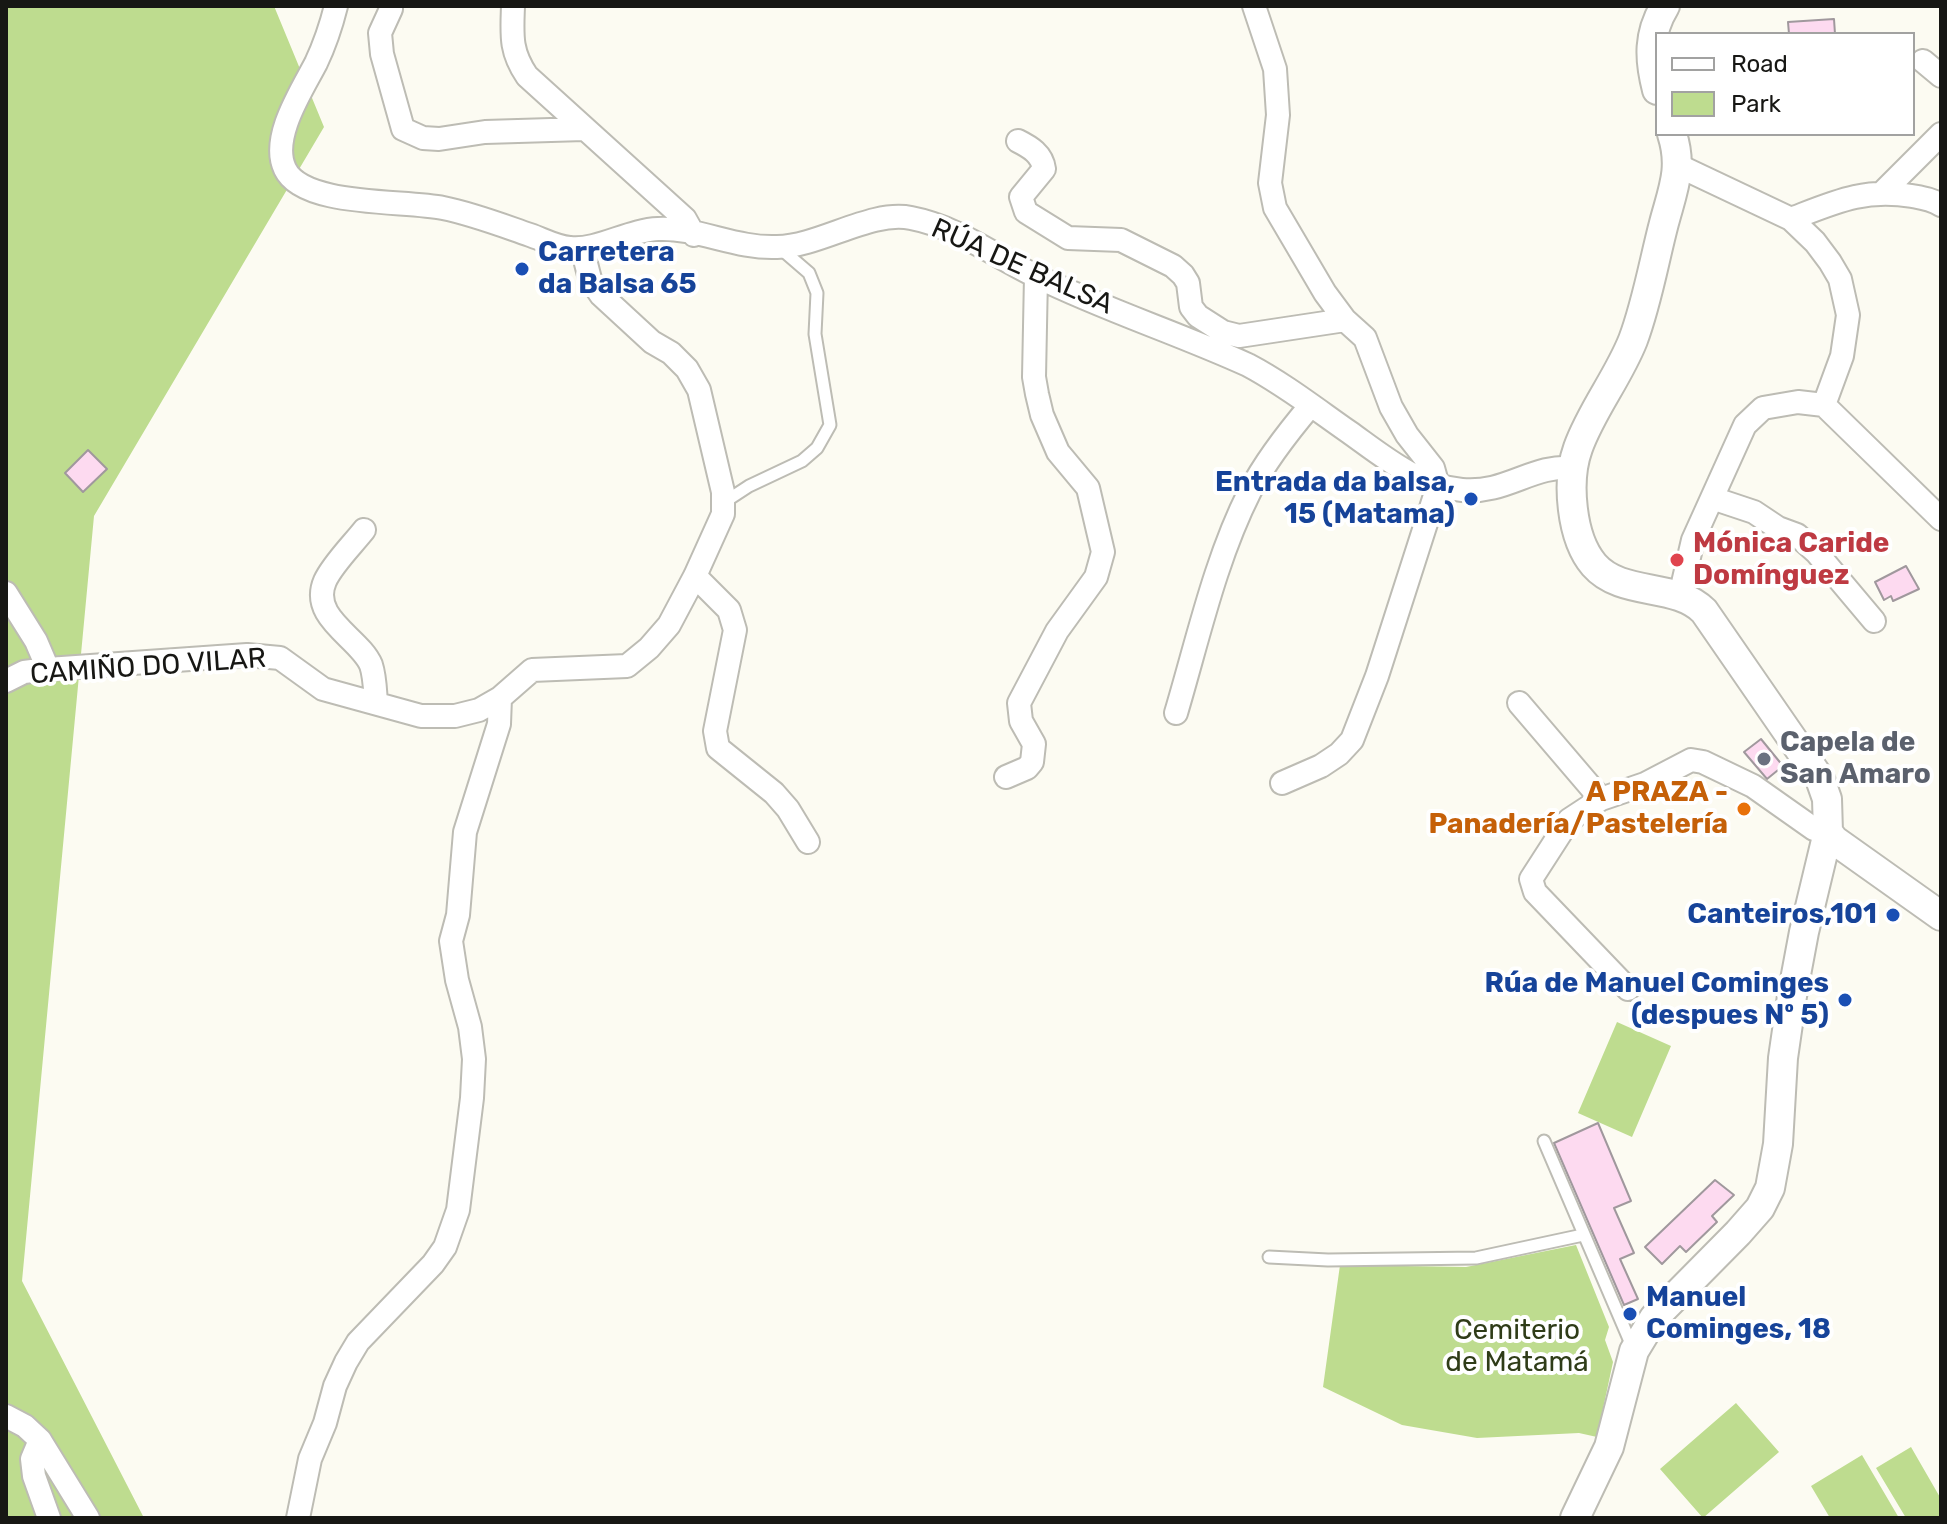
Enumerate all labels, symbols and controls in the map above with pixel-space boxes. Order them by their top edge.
legend [1655,32,1915,136]
text: Road [1731,50,1788,78]
text: Park [1731,90,1781,118]
street label: RÚA DE BALSA [926,212,1118,322]
place label: Carretera da Balsa 65 [538,236,697,302]
marker: Carretera da Balsa 65 [513,260,531,278]
place label: Entrada da balsa, 15 (Matama) [1215,466,1455,532]
marker: Entrada da balsa, 15 (Matama) [1462,490,1480,508]
place label: Mónica Caride Domínguez [1693,527,1890,593]
marker: Mónica Caride Domínguez [1668,551,1686,569]
street label: CAMIÑO DO VILAR [29,642,267,692]
place label: Capela de San Amaro [1780,726,1931,792]
marker: Capela de San Amaro [1755,750,1773,768]
place label: A PRAZA - Panadería/Pastelería [1428,776,1728,842]
marker: A PRAZA - Panadería/Pastelería [1735,800,1753,818]
place label: Canteiros,101 [1687,898,1877,932]
marker: Canteiros,101 [1884,906,1902,924]
place label: Rúa de Manuel Cominges (despues Nº 5) [1484,967,1829,1033]
marker: Rúa de Manuel Cominges (despues Nº 5) [1836,991,1854,1009]
place label: Manuel Cominges, 18 [1646,1281,1831,1347]
marker: Manuel Cominges, 18 [1621,1305,1639,1323]
park label: Cemiterio de Matamá [1445,1314,1589,1380]

